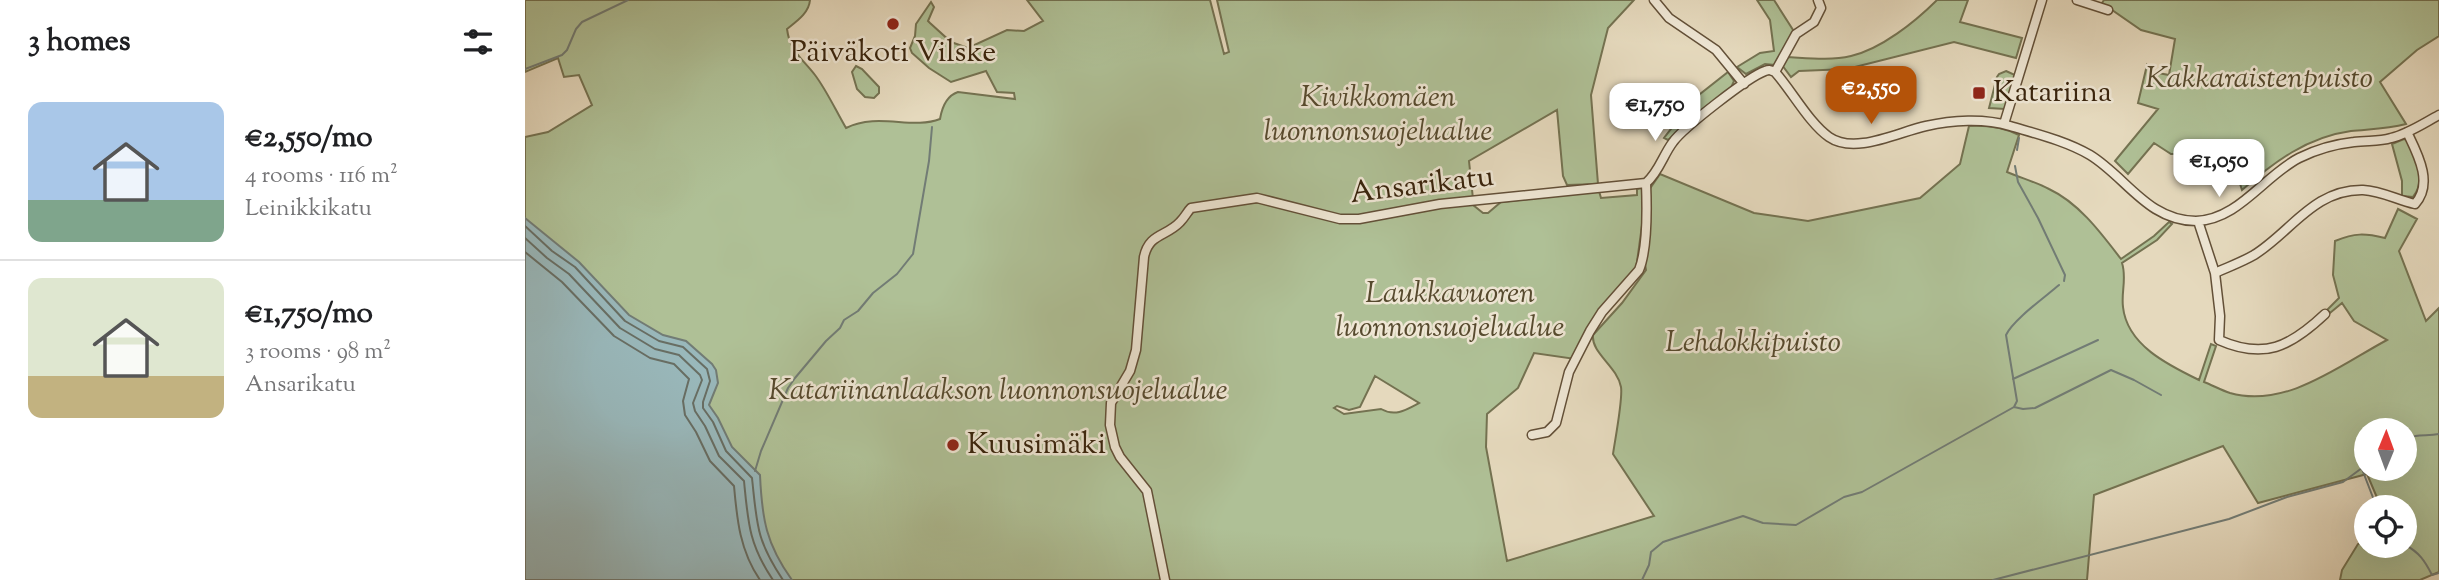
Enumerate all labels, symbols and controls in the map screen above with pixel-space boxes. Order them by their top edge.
marker: Päiväkoti Vilske [885,16,901,32]
text: 3 homes [28,21,131,64]
icon: filters [459,23,497,61]
place label: Päiväkoti Vilske [790,32,996,75]
park label: Kakkaraistenpuisto [2145,58,2373,101]
pin: €2,550 [1814,66,1928,126]
text: €2,550 [1842,72,1900,105]
place label: Katariina [1993,72,2112,115]
park label: Kivikkomäen luonnonsuojelualue [1264,77,1492,154]
pin: €1,750 [1598,83,1712,143]
marker: Katariina [1971,85,1987,101]
text: €1,750 [1625,89,1685,122]
text: €2,550/mo [245,117,373,160]
icon: home [84,130,168,214]
pin: €1,050 [2162,140,2276,199]
text: €1,050 [2189,145,2249,178]
street label: Ansarikatu [1348,156,1496,216]
text: 4 rooms · 116 m² [245,160,398,193]
text: Leinikkikatu [245,193,372,226]
park label: Laukkavuoren luonnonsuojelualue [1336,273,1564,350]
text: €1,750/mo [245,293,373,336]
icon: home [84,306,168,390]
park label: Lehdokkipuisto [1665,322,1841,365]
text: 3 rooms · 98 m² [245,336,391,369]
text: Ansarikatu [245,369,356,402]
park label: Katariinanlaakson luonnonsuojelualue [768,370,1228,413]
north arrow [2354,418,2417,481]
map controls [2354,418,2417,558]
place label: Kuusimäki [967,424,1106,467]
marker: Kuusimäki [945,437,961,453]
button: locate [2354,495,2417,558]

